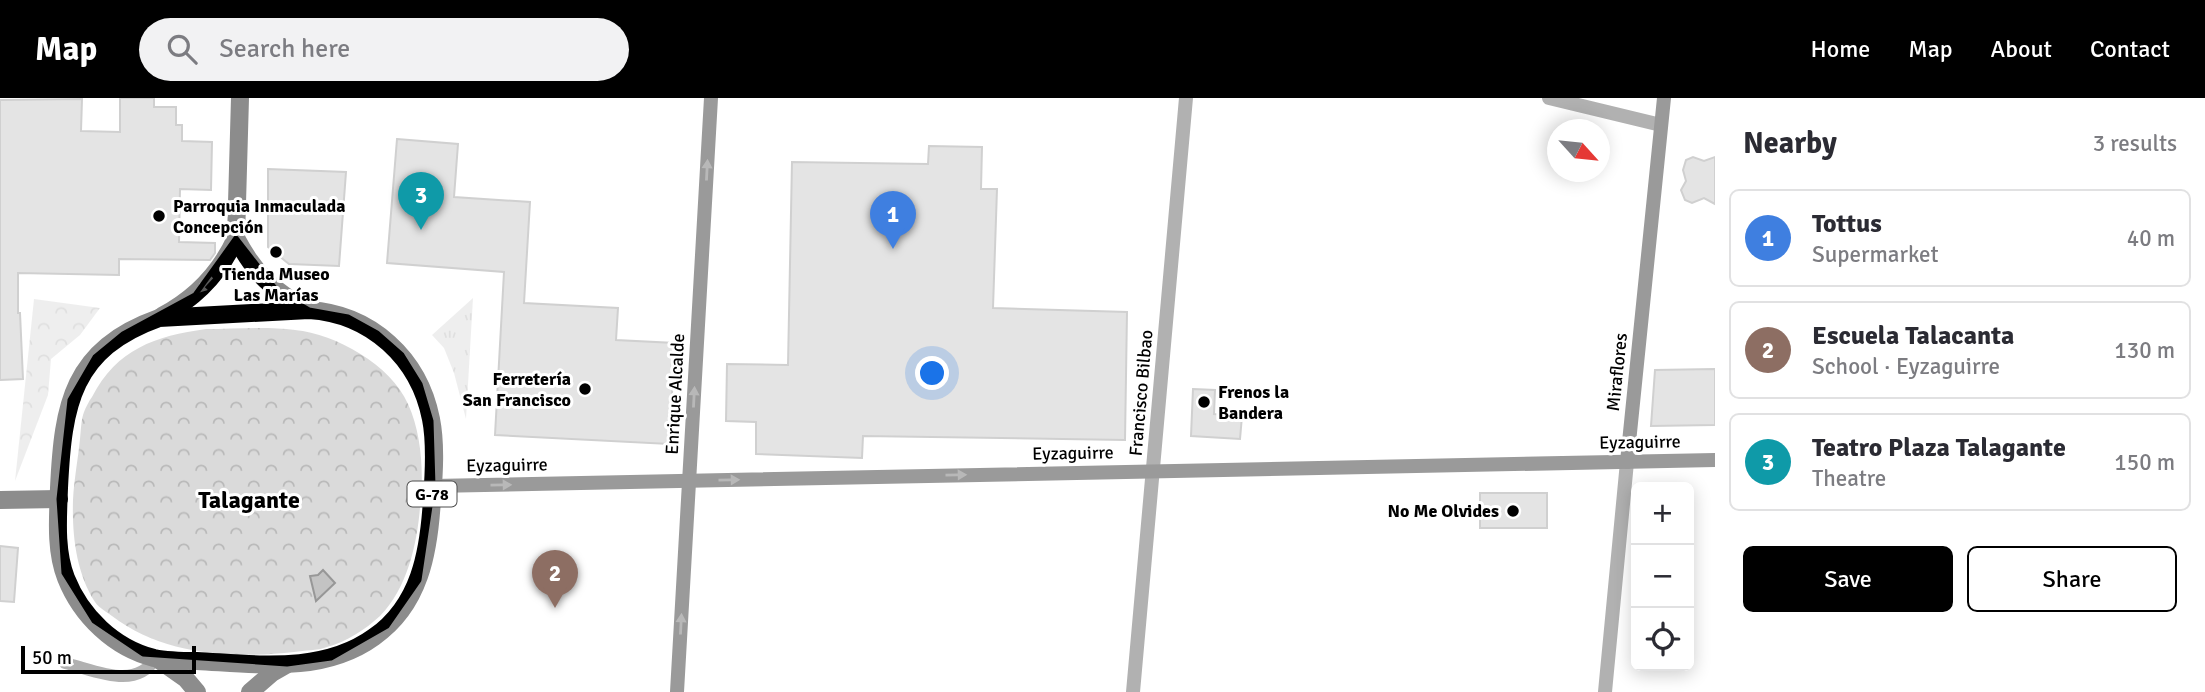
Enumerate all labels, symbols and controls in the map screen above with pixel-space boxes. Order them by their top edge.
search box [139,18,629,81]
text: Map [35,29,97,70]
icon: search [163,30,201,68]
text: Search here [219,33,350,65]
text: Home [1810,34,1870,64]
text: Map [1908,34,1953,64]
text: About [1991,34,2052,64]
text: Contact [2090,34,2170,64]
north arrow [1547,119,1610,182]
text: Nearby [1743,125,1837,162]
text: 3 results [2093,129,2177,158]
one-way arrow [702,158,713,180]
pin: 3 [398,172,444,230]
pin: 1 [870,191,916,249]
place label: Parroquia Inmaculada Concepción [173,195,345,238]
marker: Parroquia Inmaculada Concepción [151,208,167,224]
text: Tottus [1812,208,1882,240]
text: 1 [1762,224,1774,253]
text: 40 m [2127,224,2175,253]
text: Supermarket [1812,240,1939,269]
marker: Tienda Museo Las Marías [268,244,284,260]
place label: Tienda Museo Las Marías [222,263,330,306]
one-way arrow [197,276,213,293]
text: Escuela Talacanta [1812,320,2014,352]
street label: Francisco Bilbao [1125,329,1157,457]
street label: Miraflores [1602,332,1632,412]
street label: Enrique Alcalde [661,333,689,455]
text: 2 [1762,336,1774,365]
text: 130 m [2114,336,2175,365]
text: School · Eyzaguirre [1812,352,2000,381]
your location [915,356,949,390]
place label: Ferretería San Francisco [463,368,571,411]
marker: Ferretería San Francisco [577,381,593,397]
place label: Frenos la Bandera [1218,381,1289,424]
one-way arrow [689,385,700,407]
marker: Frenos la Bandera [1196,394,1212,410]
street label: Eyzaguirre [1599,430,1681,454]
text: Teatro Plaza Talagante [1812,432,2066,464]
street label: Eyzaguirre [1032,441,1114,465]
text: 3 [1762,448,1774,477]
text: 150 m [2114,448,2175,477]
street label: Eyzaguirre [466,453,548,477]
text: Theatre [1812,464,1886,493]
one-way arrow [945,469,967,481]
one-way arrow [718,474,740,486]
one-way arrow [490,479,512,490]
road number: G-78 [408,482,457,506]
map controls [1631,482,1694,671]
button: + [1631,482,1694,545]
district label: Talagante [198,485,300,515]
place label: No Me Olvides [1388,500,1499,522]
marker: No Me Olvides [1505,503,1521,519]
button: − [1631,545,1694,608]
button: Save [1743,546,1953,612]
button: Share [1967,546,2177,612]
pin: 2 [532,550,578,608]
button: locate [1631,608,1694,671]
one-way arrow [676,613,687,635]
scale bar [21,643,196,675]
text: 50 m [32,646,72,670]

